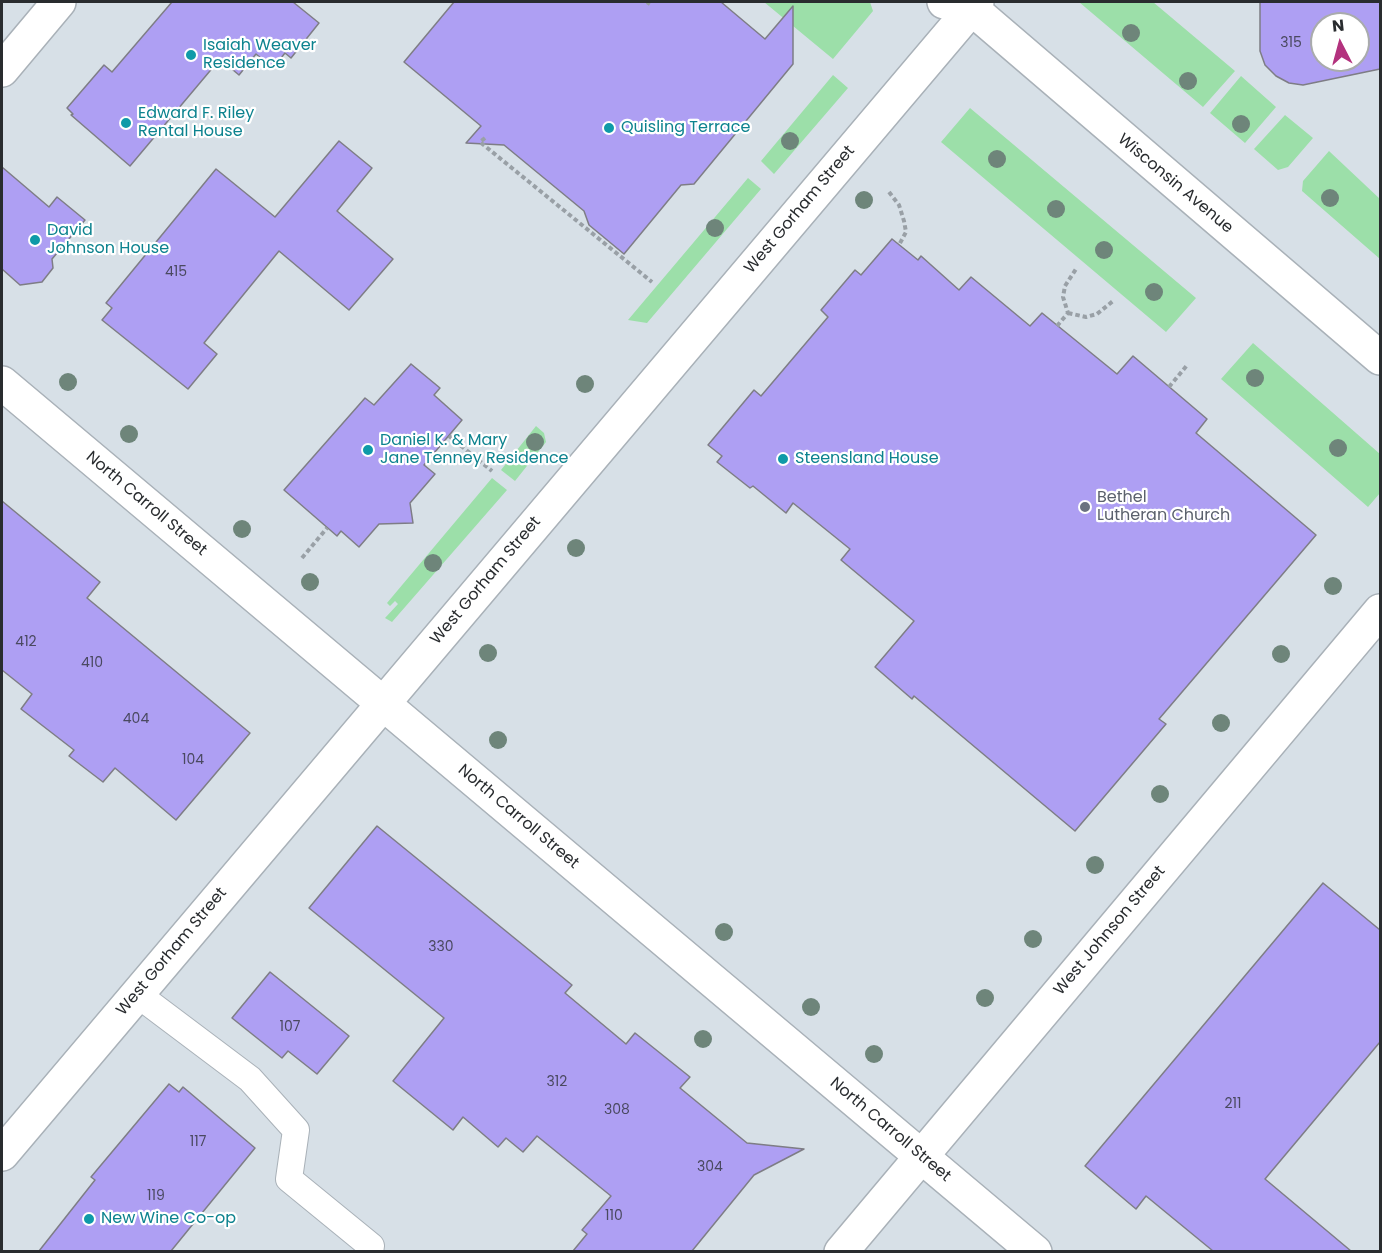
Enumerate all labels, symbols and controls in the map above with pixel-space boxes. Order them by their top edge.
north arrow [1310,12,1370,72]
text: N [1331,14,1345,38]
house number: 315 [1280,35,1302,51]
place label: Isaiah Weaver Residence [203,36,317,74]
marker: Isaiah Weaver Residence [184,48,198,62]
place label: Edward F. Riley Rental House [138,104,254,142]
marker: Edward F. Riley Rental House [119,116,133,130]
place label: Quisling Terrace [621,118,750,138]
marker: Quisling Terrace [602,121,616,135]
street label: Wisconsin Avenue [1113,130,1237,238]
street label: West Gorham Street [741,142,859,278]
place label: David Johnson House [47,221,169,259]
marker: David Johnson House [28,233,42,247]
house number: 415 [165,264,187,280]
place label: Daniel K. & Mary Jane Tenney Residence [380,431,569,469]
marker: Daniel K. & Mary Jane Tenney Residence [361,443,375,457]
street label: North Carroll Street [82,448,210,560]
place label: Steensland House [795,449,939,469]
marker: Steensland House [776,452,790,466]
place label: Bethel Lutheran Church [1097,488,1230,526]
marker: Bethel Lutheran Church [1078,500,1092,514]
street label: West Gorham Street [427,513,545,649]
house number: 412 [15,634,37,650]
house number: 410 [81,655,103,671]
house number: 404 [123,711,149,727]
house number: 104 [182,752,204,768]
street label: North Carroll Street [454,761,582,873]
street label: West Johnson Street [1050,862,1170,1000]
street label: West Gorham Street [113,884,231,1020]
house number: 330 [428,939,454,955]
house number: 107 [280,1019,300,1035]
house number: 312 [547,1074,567,1090]
street label: North Carroll Street [826,1074,954,1186]
house number: 211 [1224,1096,1242,1112]
house number: 308 [604,1102,630,1118]
house number: 117 [190,1134,206,1150]
house number: 304 [697,1159,723,1175]
house number: 119 [147,1188,165,1204]
house number: 110 [605,1208,623,1224]
place label: New Wine Co-op [101,1209,236,1229]
marker: New Wine Co-op [82,1212,96,1226]

